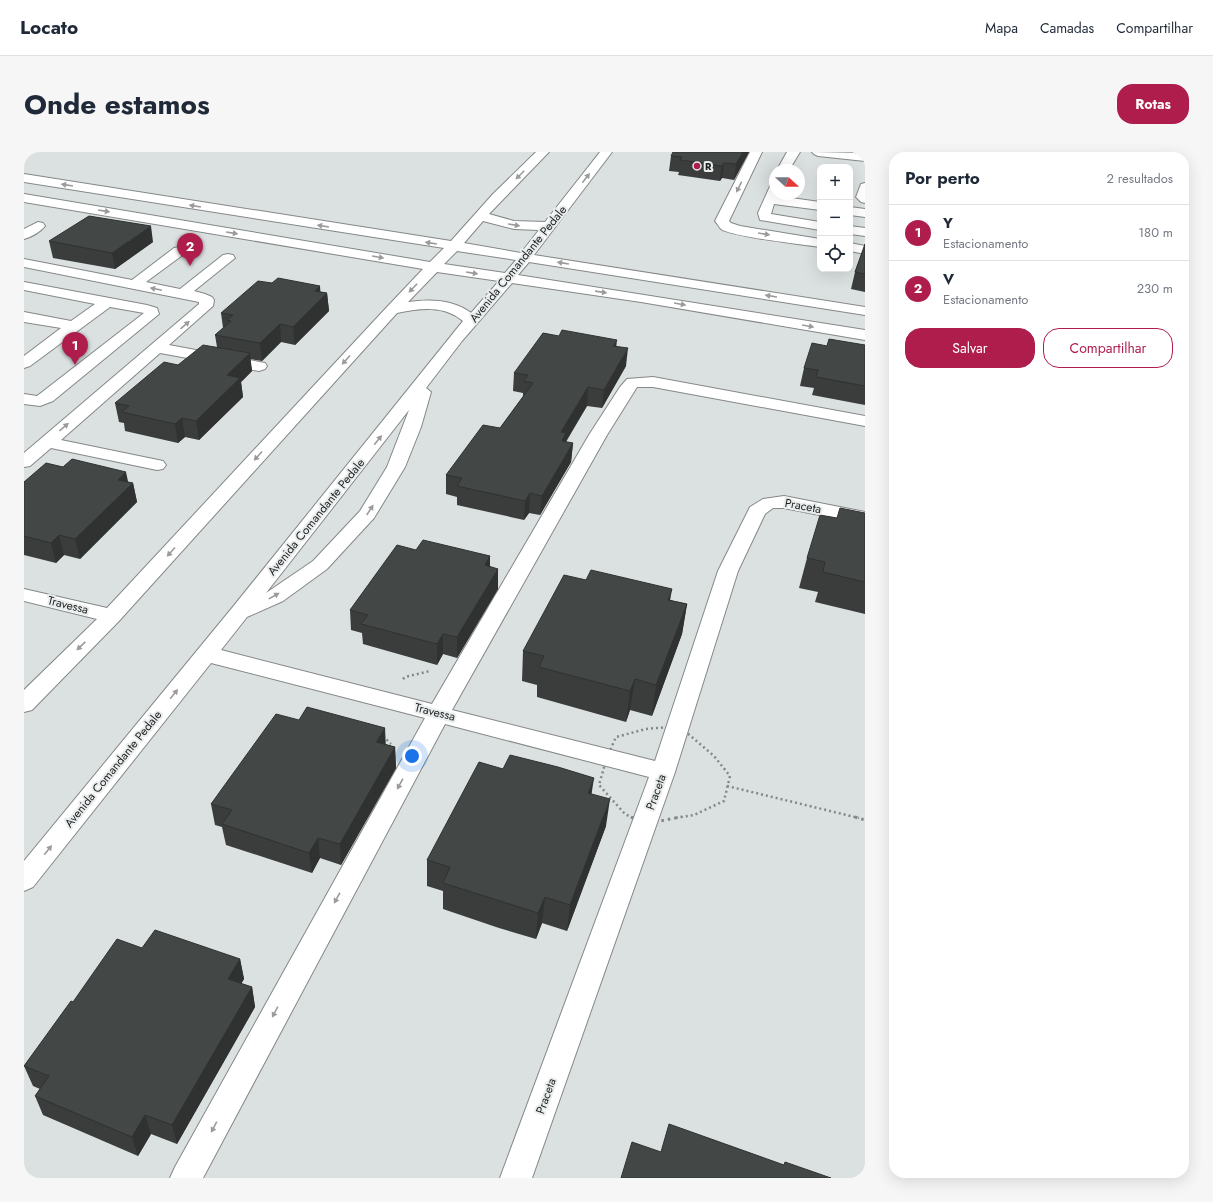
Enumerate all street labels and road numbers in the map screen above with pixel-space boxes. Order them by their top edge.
street label: Avenida Comandante Pedale [465,202,571,326]
street label: Avenida Comandante Pedale [263,455,369,579]
street label: Praceta [783,494,823,518]
street label: Travessa [46,591,90,619]
street label: Travessa [413,698,457,726]
street label: Avenida Comandante Pedale [60,707,166,831]
street label: Praceta [641,771,671,812]
street label: Praceta [531,1075,561,1116]

